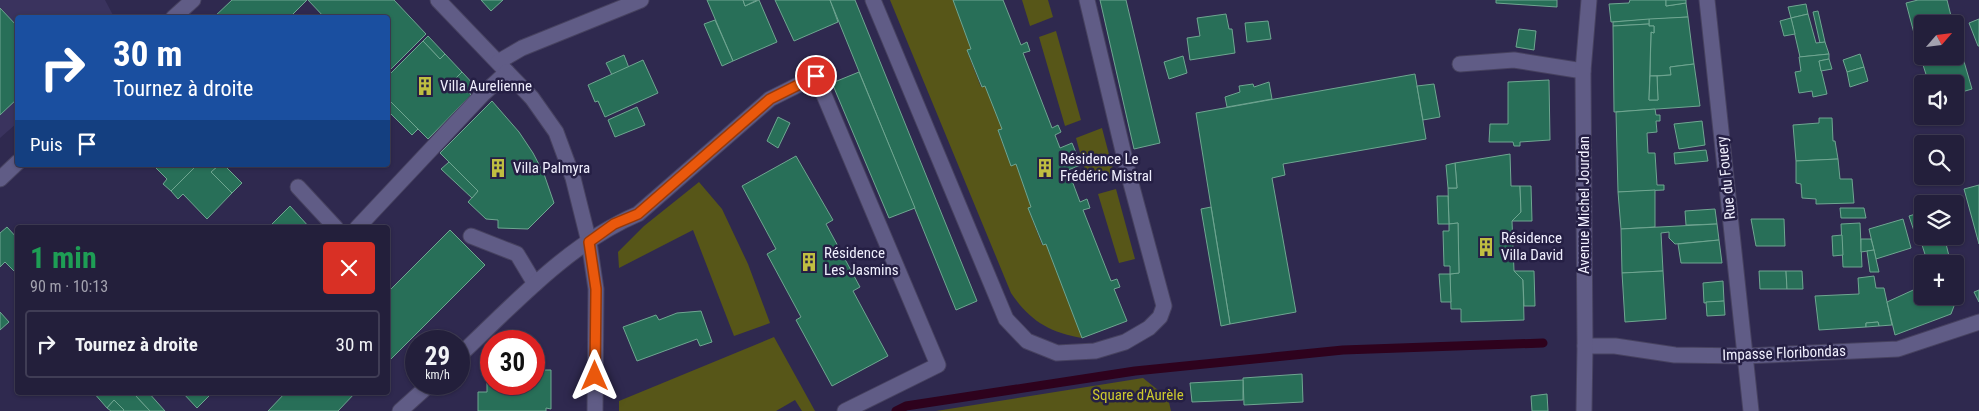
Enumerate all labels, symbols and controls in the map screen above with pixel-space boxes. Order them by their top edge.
north arrow [1914,15,1964,65]
map controls [1914,15,1964,305]
text: 30 m [113,34,182,75]
icon: right [30,35,95,100]
pin [795,55,837,97]
icon: arrive [802,62,830,90]
building icon: Villa Aurelienne [414,75,436,97]
button: sound [1914,75,1964,125]
text: Tournez à droite [113,76,253,101]
place label: Villa Aurelienne [440,77,532,95]
icon: arrive [73,130,101,158]
text: Puis [30,133,63,156]
street label: Rue du Fouery [1713,135,1739,221]
button: search [1914,135,1964,185]
street label: Avenue Michel Jourdan [1575,136,1593,274]
place label: Résidence Le Frédéric Mistral [1060,150,1152,185]
building icon: Villa Palmyra [487,157,509,179]
building icon: Résidence Le Frédéric Mistral [1034,157,1056,179]
place label: Villa Palmyra [513,159,590,177]
button: layers [1914,195,1964,245]
place label: Résidence Villa David [1501,229,1563,264]
building icon: Résidence Villa David [1475,236,1497,258]
text: 1 min [30,240,97,275]
button: close [323,242,375,294]
place label: Résidence Les Jasmins [824,244,899,279]
building icon: Résidence Les Jasmins [798,251,820,273]
button: + [1914,255,1964,305]
text: 90 m · 10:13 [30,277,108,296]
icon: right [32,330,60,358]
speed limit sign: 30 [480,330,545,395]
text: Tournez à droite [75,333,198,356]
text: 30 m [336,333,373,356]
text: 29 [425,342,450,371]
street label: Impasse Floribondas [1722,342,1846,364]
position arrow [568,349,620,401]
text: km/h [425,368,450,382]
park label: Square d'Aurèle [1092,386,1184,404]

